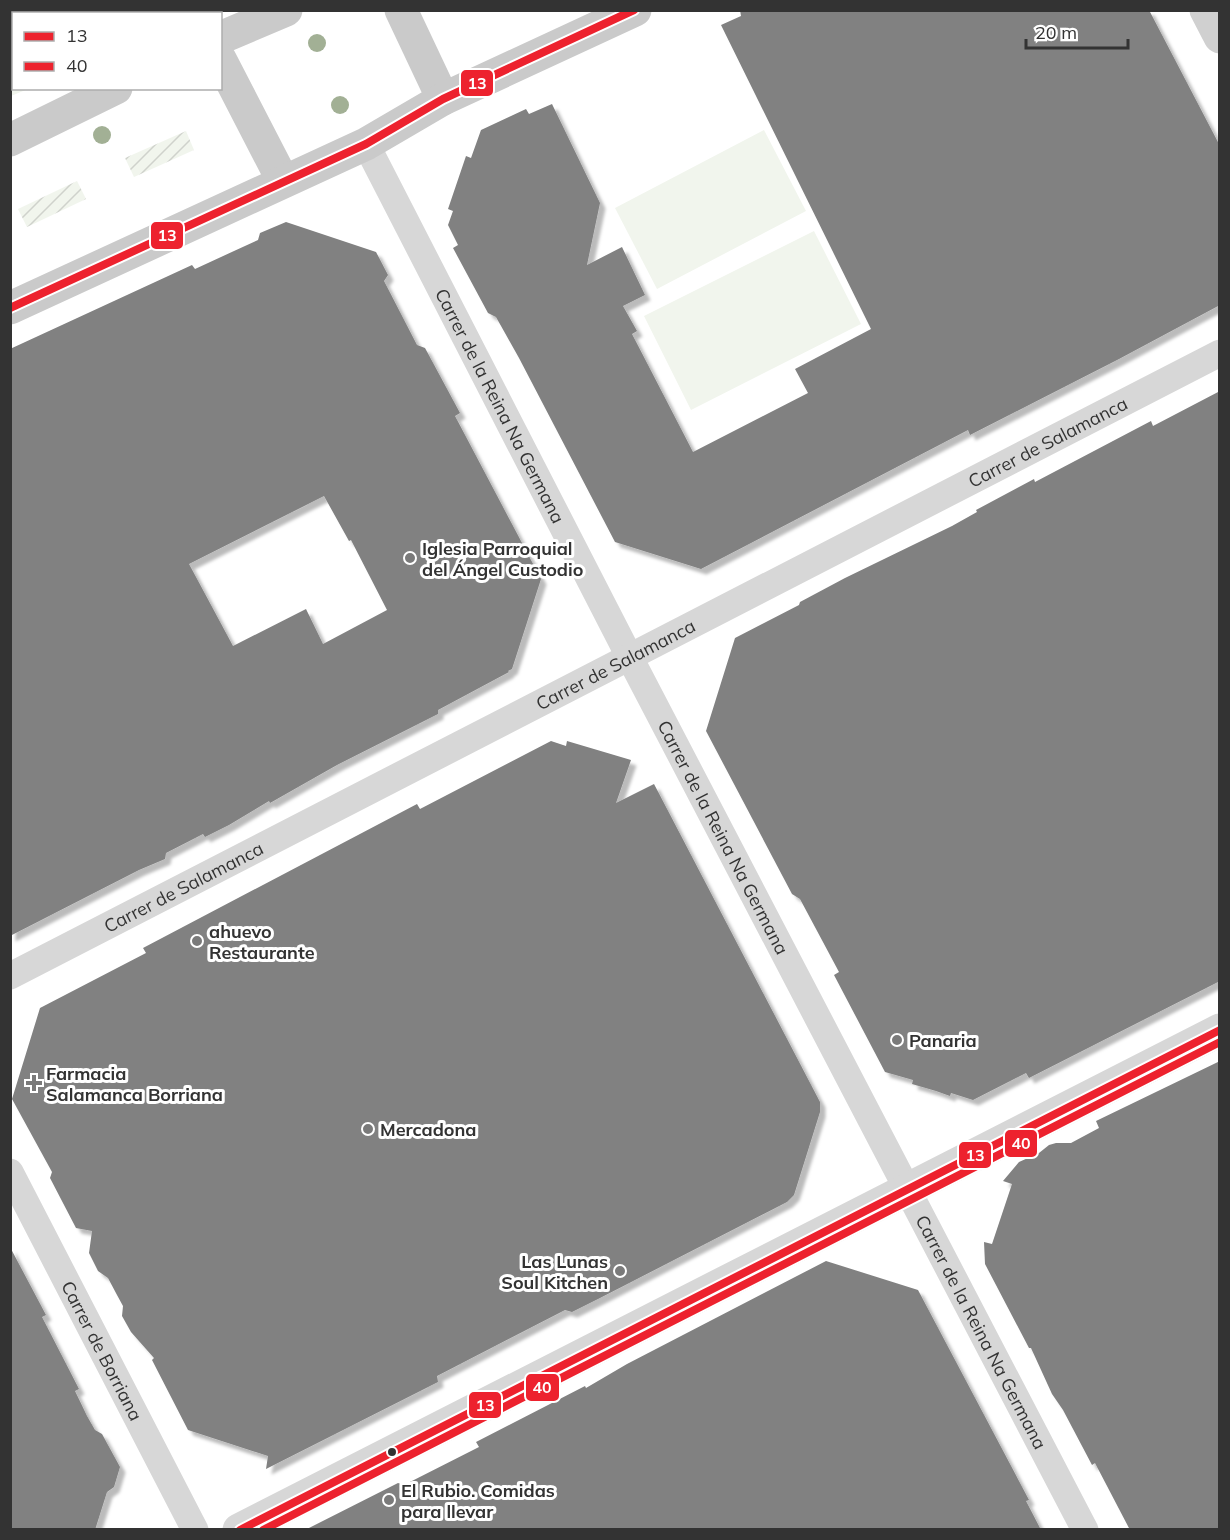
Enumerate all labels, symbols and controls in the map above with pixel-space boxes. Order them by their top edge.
legend [12,12,222,90]
scale bar [1026,12,1128,50]
text: 20 m [1035,21,1077,44]
text: 13 [66,24,88,47]
text: 40 [66,54,88,77]
line badge: 13 [460,69,494,97]
text: 13 [467,73,487,93]
line badge: 13 [150,221,184,250]
text: 13 [157,225,177,245]
street label: Carrer de la Reina Na Germana [430,284,570,527]
street label: Carrer de Salamanca [964,391,1131,492]
place label: Iglesia Parroquial del Ángel Custodio [422,537,583,581]
marker: Iglesia Parroquial del Ángel Custodio [403,551,417,565]
street label: Carrer de Salamanca [532,614,699,715]
street label: Carrer de la Reina Na Germana [653,716,794,958]
street label: Carrer de Salamanca [100,836,267,937]
place label: ahuevo Restaurante [209,920,315,964]
marker: ahuevo Restaurante [190,934,204,948]
place label: Panaria [909,1029,977,1052]
marker: Panaria [890,1033,904,1047]
place label: Farmacia Salamanca Borriana [46,1062,223,1106]
marker: Farmacia Salamanca Borriana [27,1076,41,1090]
place label: Mercadona [380,1118,476,1141]
marker: Mercadona [361,1122,375,1136]
line badge: 40 [1004,1129,1038,1158]
text: 40 [1011,1133,1031,1153]
line badge: 13 [958,1141,992,1169]
text: 13 [965,1145,985,1165]
street label: Carrer de la Reina Na Germana [911,1211,1052,1453]
place label: Las Lunas Soul Kitchen [501,1250,608,1294]
marker: Las Lunas Soul Kitchen [613,1264,627,1278]
street label: Carrer de Borriana [57,1277,148,1424]
line badge: 40 [525,1373,560,1402]
text: 40 [532,1377,552,1397]
line badge: 13 [468,1391,502,1419]
text: 13 [475,1395,495,1415]
unlabelled marker [386,1446,398,1458]
place label: El Rubio. Comidas para llevar [401,1479,555,1523]
marker: El Rubio. Comidas para llevar [382,1493,396,1507]

